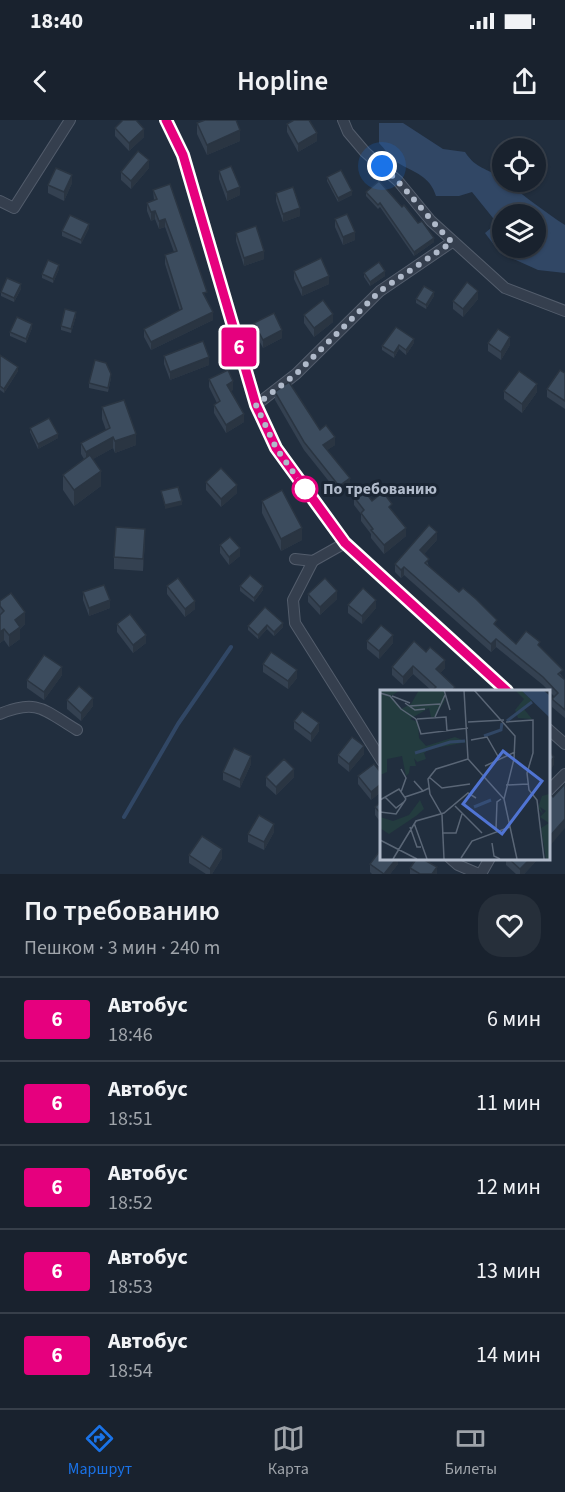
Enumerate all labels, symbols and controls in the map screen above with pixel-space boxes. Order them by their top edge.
text: 18:40 [30,5,83,37]
text: Hopline [237,62,328,101]
icon: back [24,65,57,98]
icon: share [508,65,541,98]
map controls [492,138,546,258]
button: locate [492,138,546,192]
your location [367,151,397,181]
button: layers [492,204,546,258]
line badge: 6 [220,328,258,366]
text: 6 [233,332,245,362]
marker: По требованию [292,476,318,502]
place label: По требованию [323,478,437,500]
inset map [380,690,550,859]
text: По требованию [24,891,220,931]
button: heart [478,894,541,957]
text: Пешком · 3 мин · 240 m [24,934,220,962]
text: Автобус [108,989,188,1021]
text: 6 мин [487,1003,541,1035]
text: 6 [51,1004,63,1034]
text: 18:46 [108,1021,153,1049]
text: Автобус [108,1073,188,1105]
text: 11 мин [476,1087,541,1119]
text: 6 [51,1088,63,1118]
text: 18:51 [108,1105,153,1133]
text: Автобус [108,1157,188,1189]
text: 12 мин [476,1171,541,1203]
text: 6 [51,1172,63,1202]
text: 18:52 [108,1189,153,1217]
text: Автобус [108,1241,188,1273]
text: 13 мин [476,1255,541,1287]
text: 6 [51,1256,63,1286]
text: 18:53 [108,1273,153,1301]
text: Автобус [108,1325,188,1357]
text: 14 мин [476,1339,541,1371]
text: 6 [51,1340,63,1370]
text: 18:54 [108,1357,153,1385]
tab: Маршрут [68,1422,132,1480]
tab: Карта [268,1422,309,1480]
tab: Билеты [444,1422,497,1480]

